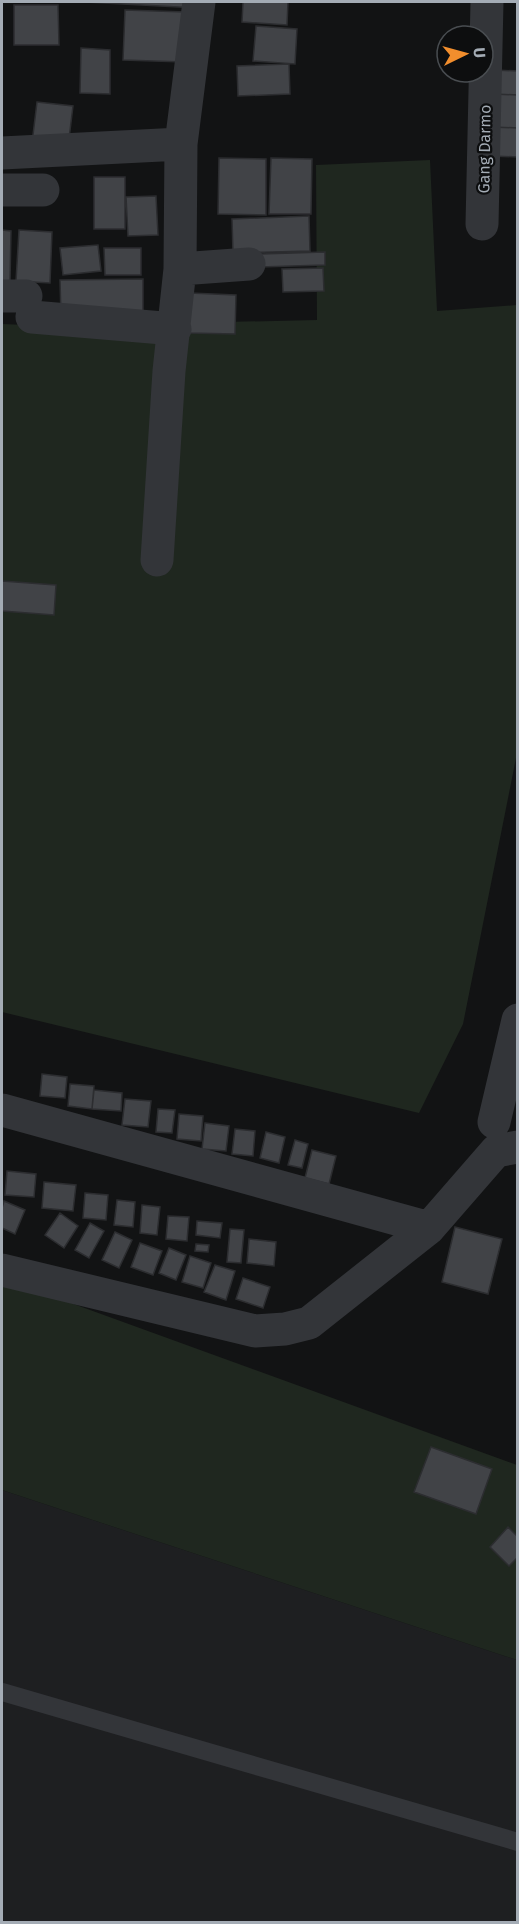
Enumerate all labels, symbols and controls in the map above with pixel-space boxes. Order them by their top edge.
north arrow [435,24,495,84]
text: U [470,47,489,59]
street label: Gang Darmo [474,104,495,194]

